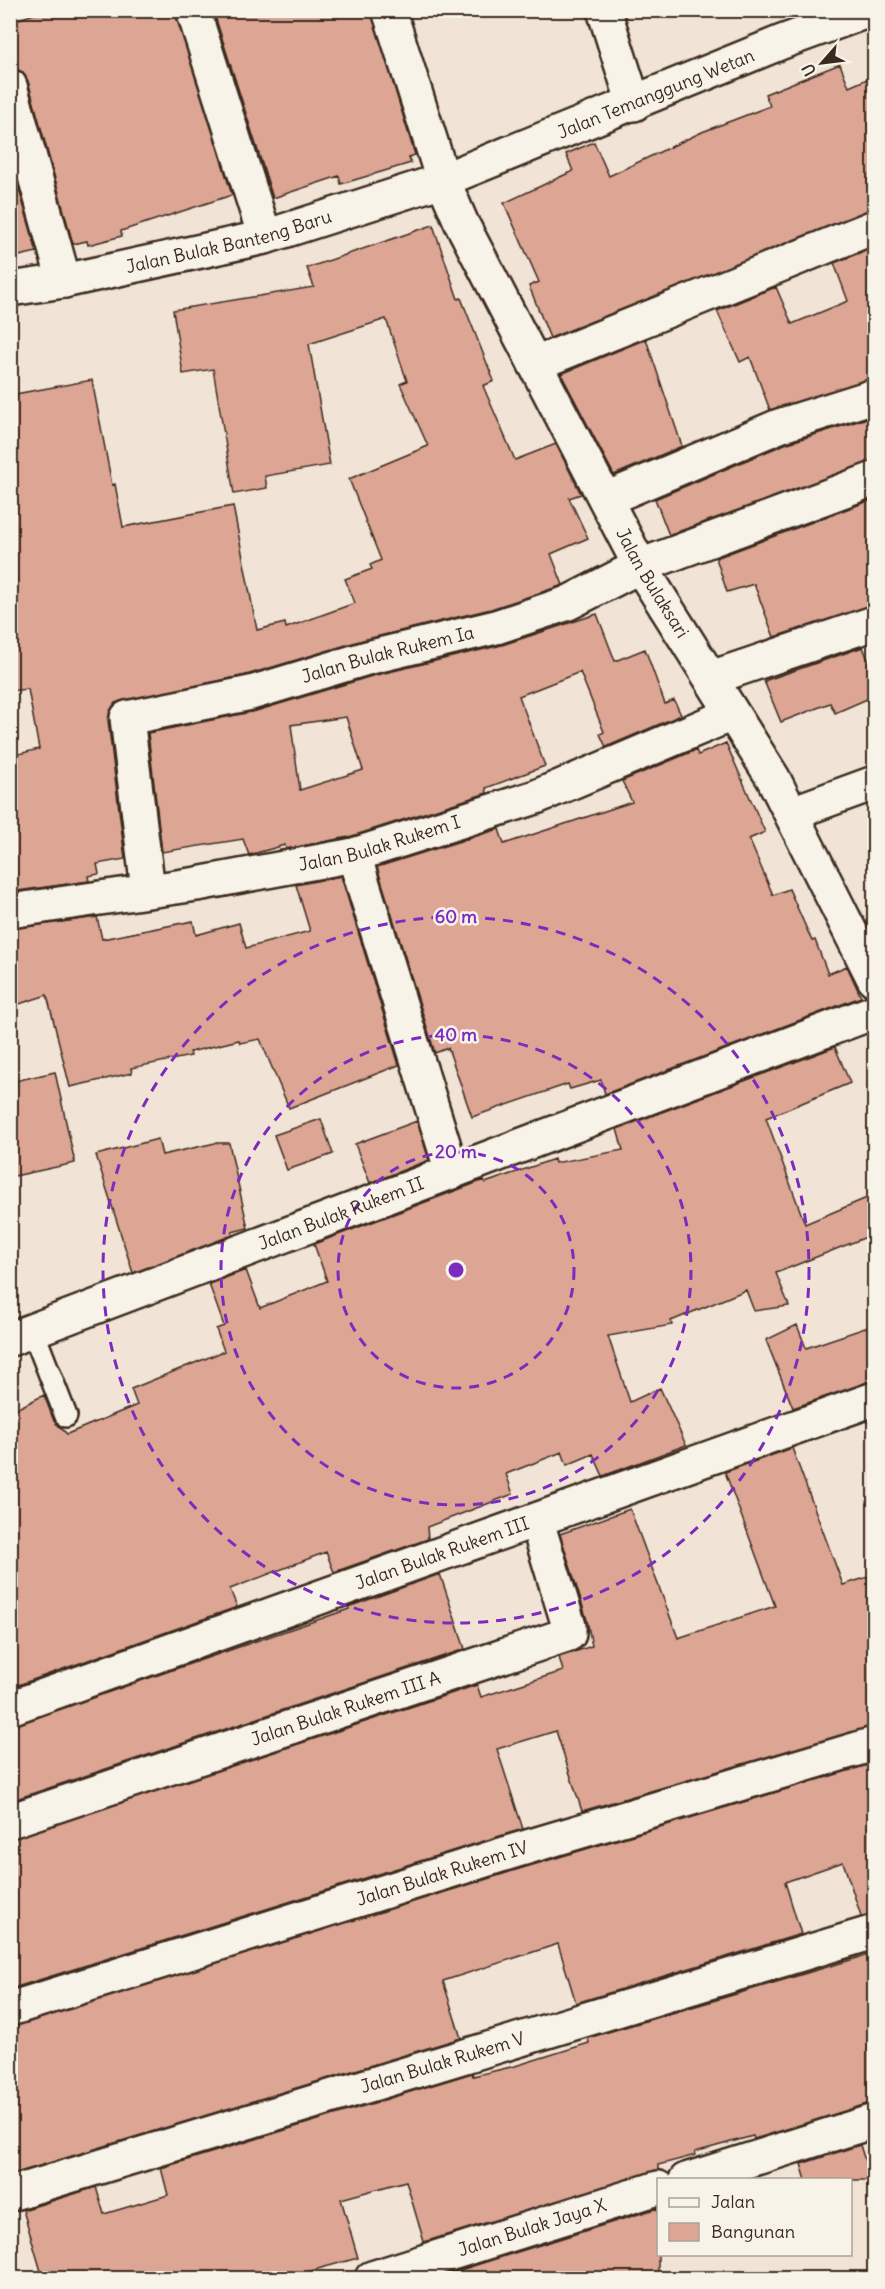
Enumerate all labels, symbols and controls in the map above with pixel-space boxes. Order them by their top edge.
north arrow [792,33,852,93]
street label: Jalan Temanggung Wetan [554,43,758,144]
text: U [797,61,820,80]
street label: Jalan Bulak Banteng Baru [124,204,334,278]
street label: Jalan Bulaksari [611,524,694,642]
street label: Jalan Bulak Rukem Ia [299,621,476,688]
street label: Jalan Bulak Rukem I [297,810,463,876]
text: 60 m [435,905,477,928]
text: 40 m [435,1023,477,1046]
text: 20 m [435,1140,477,1163]
street label: Jalan Bulak Rukem II [255,1171,427,1255]
centre of rings [446,1260,466,1280]
street label: Jalan Bulak Rukem III [352,1511,532,1595]
street label: Jalan Bulak Rukem III A [248,1666,443,1751]
street label: Jalan Bulak Rukem IV [354,1836,531,1911]
street label: Jalan Bulak Rukem V [357,2027,527,2098]
legend [657,2178,852,2256]
text: Jalan [711,2190,755,2213]
street label: Jalan Bulak Jaya X [455,2193,610,2261]
text: Bangunan [711,2220,795,2243]

